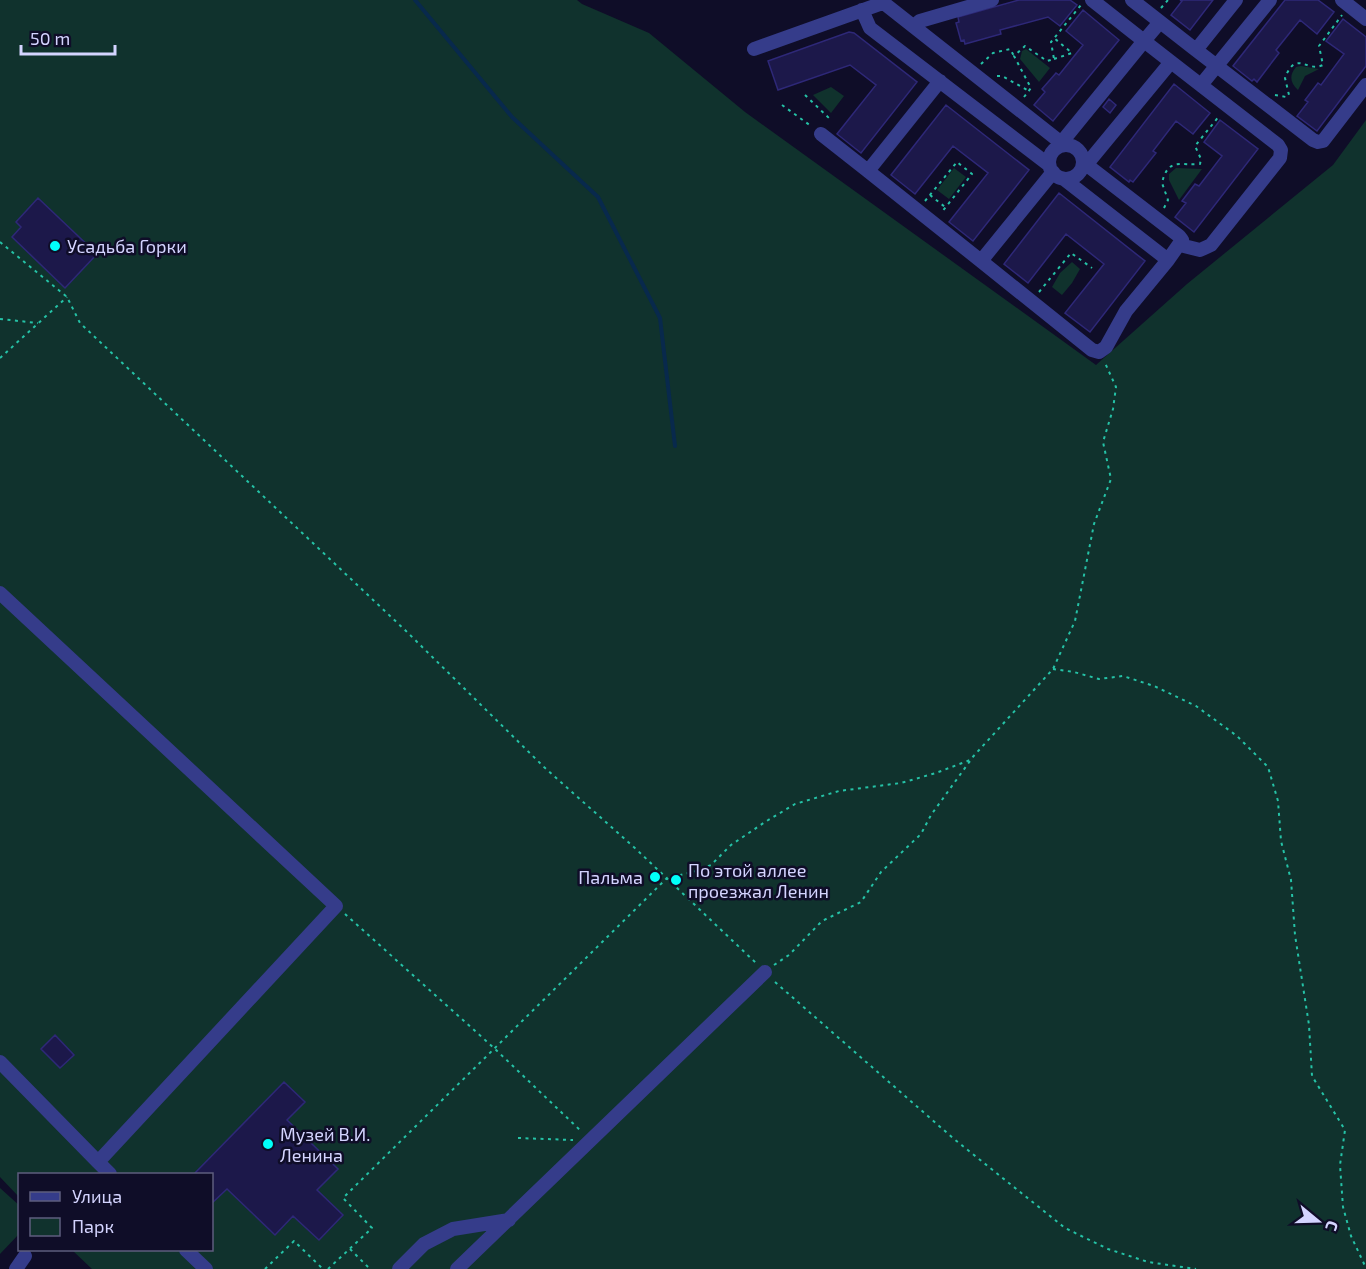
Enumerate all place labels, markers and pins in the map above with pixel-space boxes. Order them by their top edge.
place label: Усадьба Горки [67,235,187,257]
marker: Усадьба Горки [48,239,62,253]
place label: По этой аллее проезжал Ленин [688,859,829,902]
place label: Пальма [578,866,643,888]
marker: Пальма [648,870,662,884]
marker: По этой аллее проезжал Ленин [669,873,683,887]
place label: Музей В.И. Ленина [280,1123,370,1166]
marker: Музей В.И. Ленина [261,1137,275,1151]

